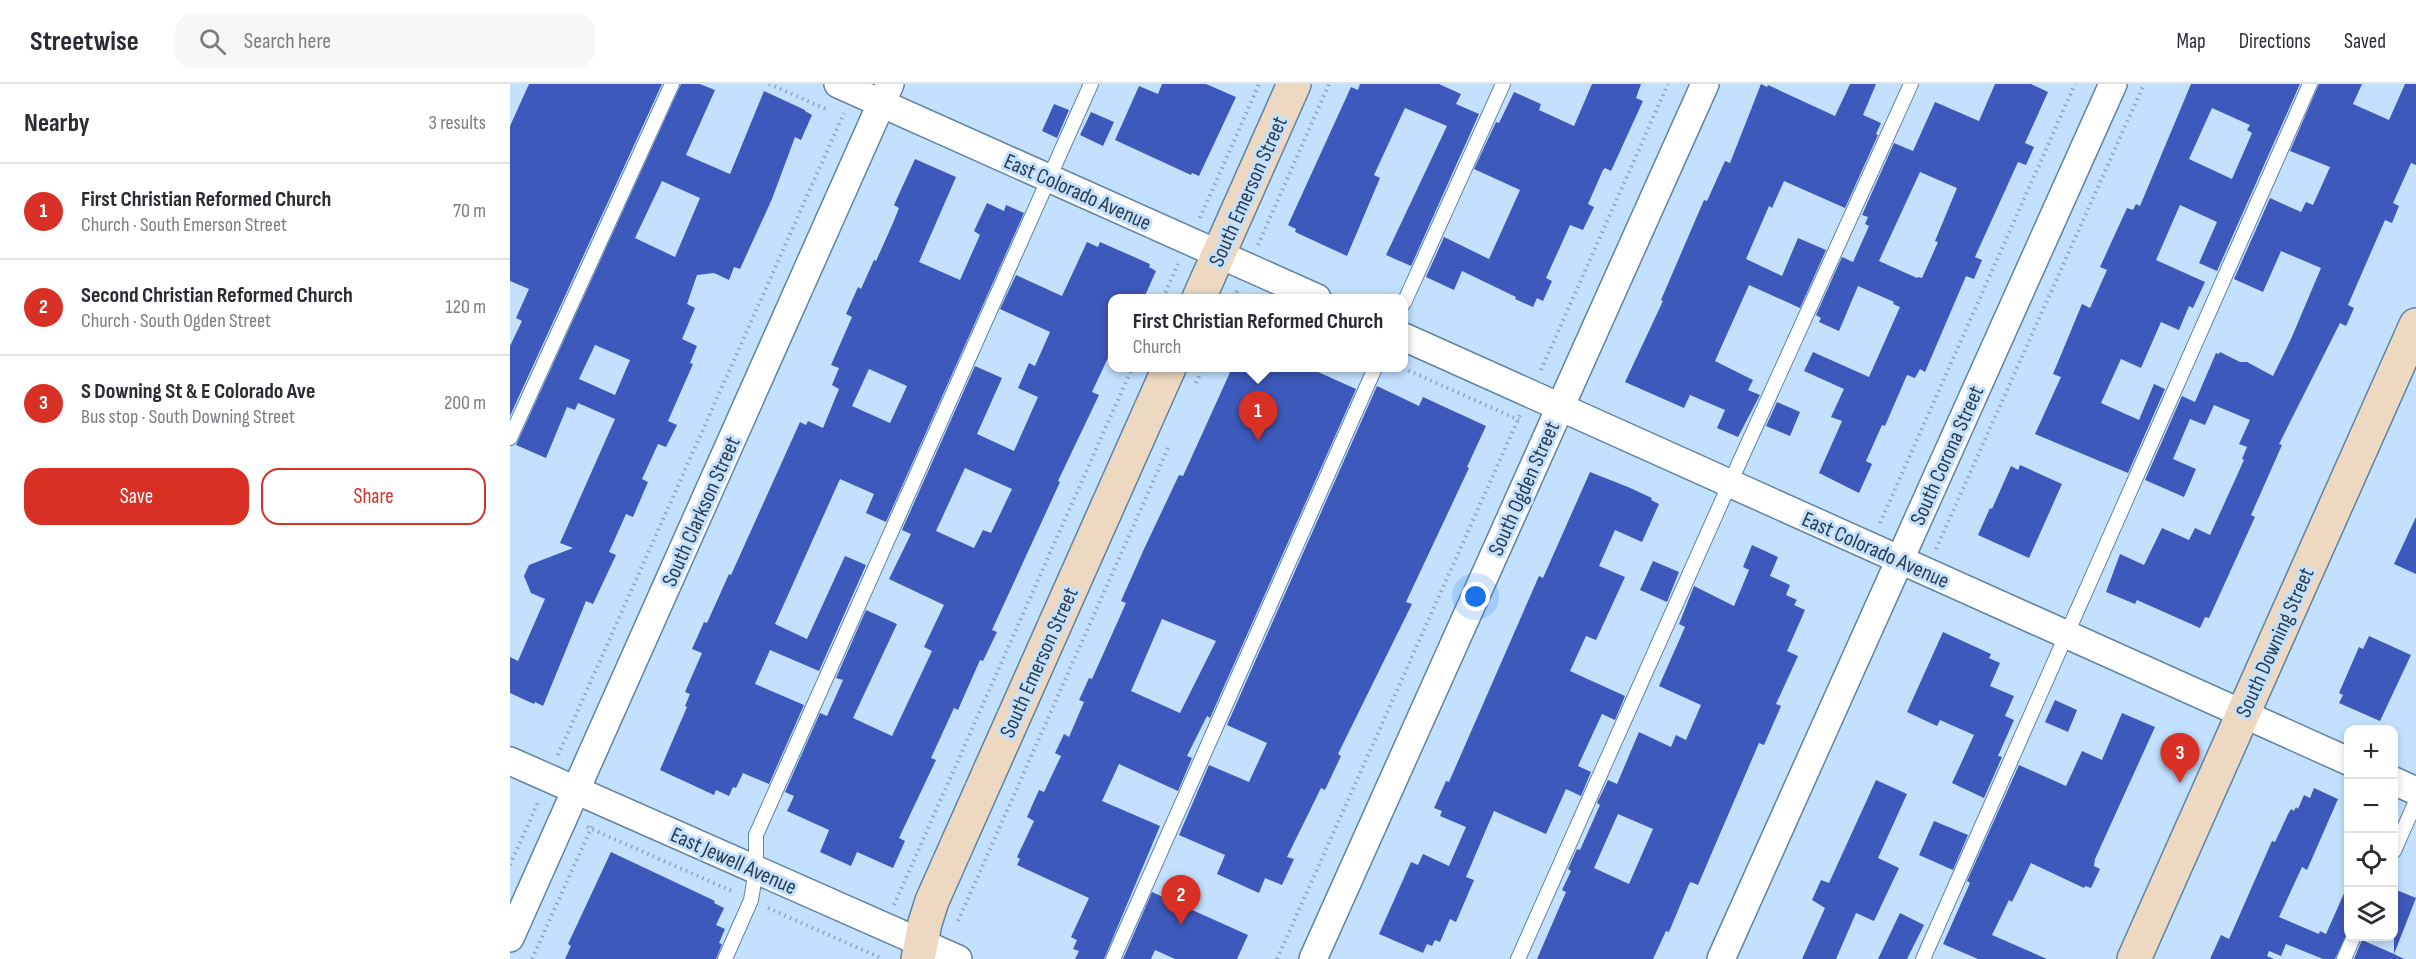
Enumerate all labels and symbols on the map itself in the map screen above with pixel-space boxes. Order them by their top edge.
street label: South Emerson Street [1203,112,1294,271]
street label: East Colorado Avenue [1000,148,1155,237]
street label: South Corona Street [1905,381,1990,530]
pin: 1 [1238,392,1278,441]
street label: South Ogden Street [1483,417,1566,560]
street label: South Clarkson Street [656,432,747,591]
street label: East Colorado Avenue [1798,506,1953,595]
street label: South Downing Street [2230,563,2321,722]
your location [1461,582,1490,611]
street label: South Emerson Street [994,583,1085,742]
pin: 3 [2160,734,2200,783]
street label: East Jewell Avenue [666,822,801,901]
pin: 2 [1162,876,1200,925]

